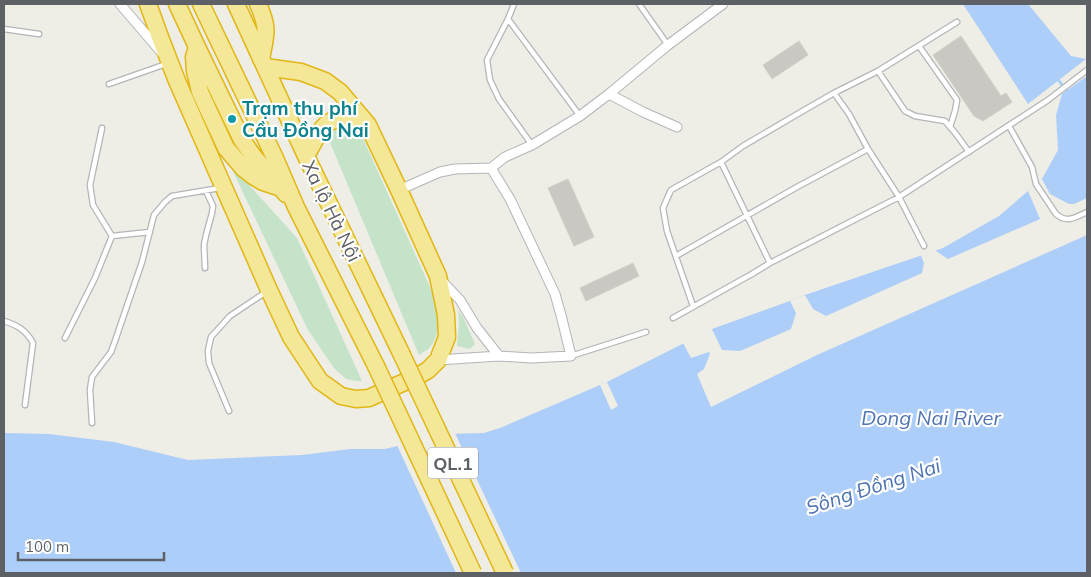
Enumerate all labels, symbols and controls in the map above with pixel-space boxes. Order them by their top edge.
place label: Trạm thu phí Cầu Đồng Nai [242,96,369,142]
marker: Trạm thu phí Cầu Đồng Nai [226,113,238,125]
street label: Xa lộ Hà Nội [297,157,367,265]
water label: Dong Nai River [861,405,1001,430]
road number: QL.1 [428,448,478,478]
water label: Sông Đồng Nai [803,452,944,520]
scale bar [18,530,164,562]
text: 100 m [25,537,69,556]

